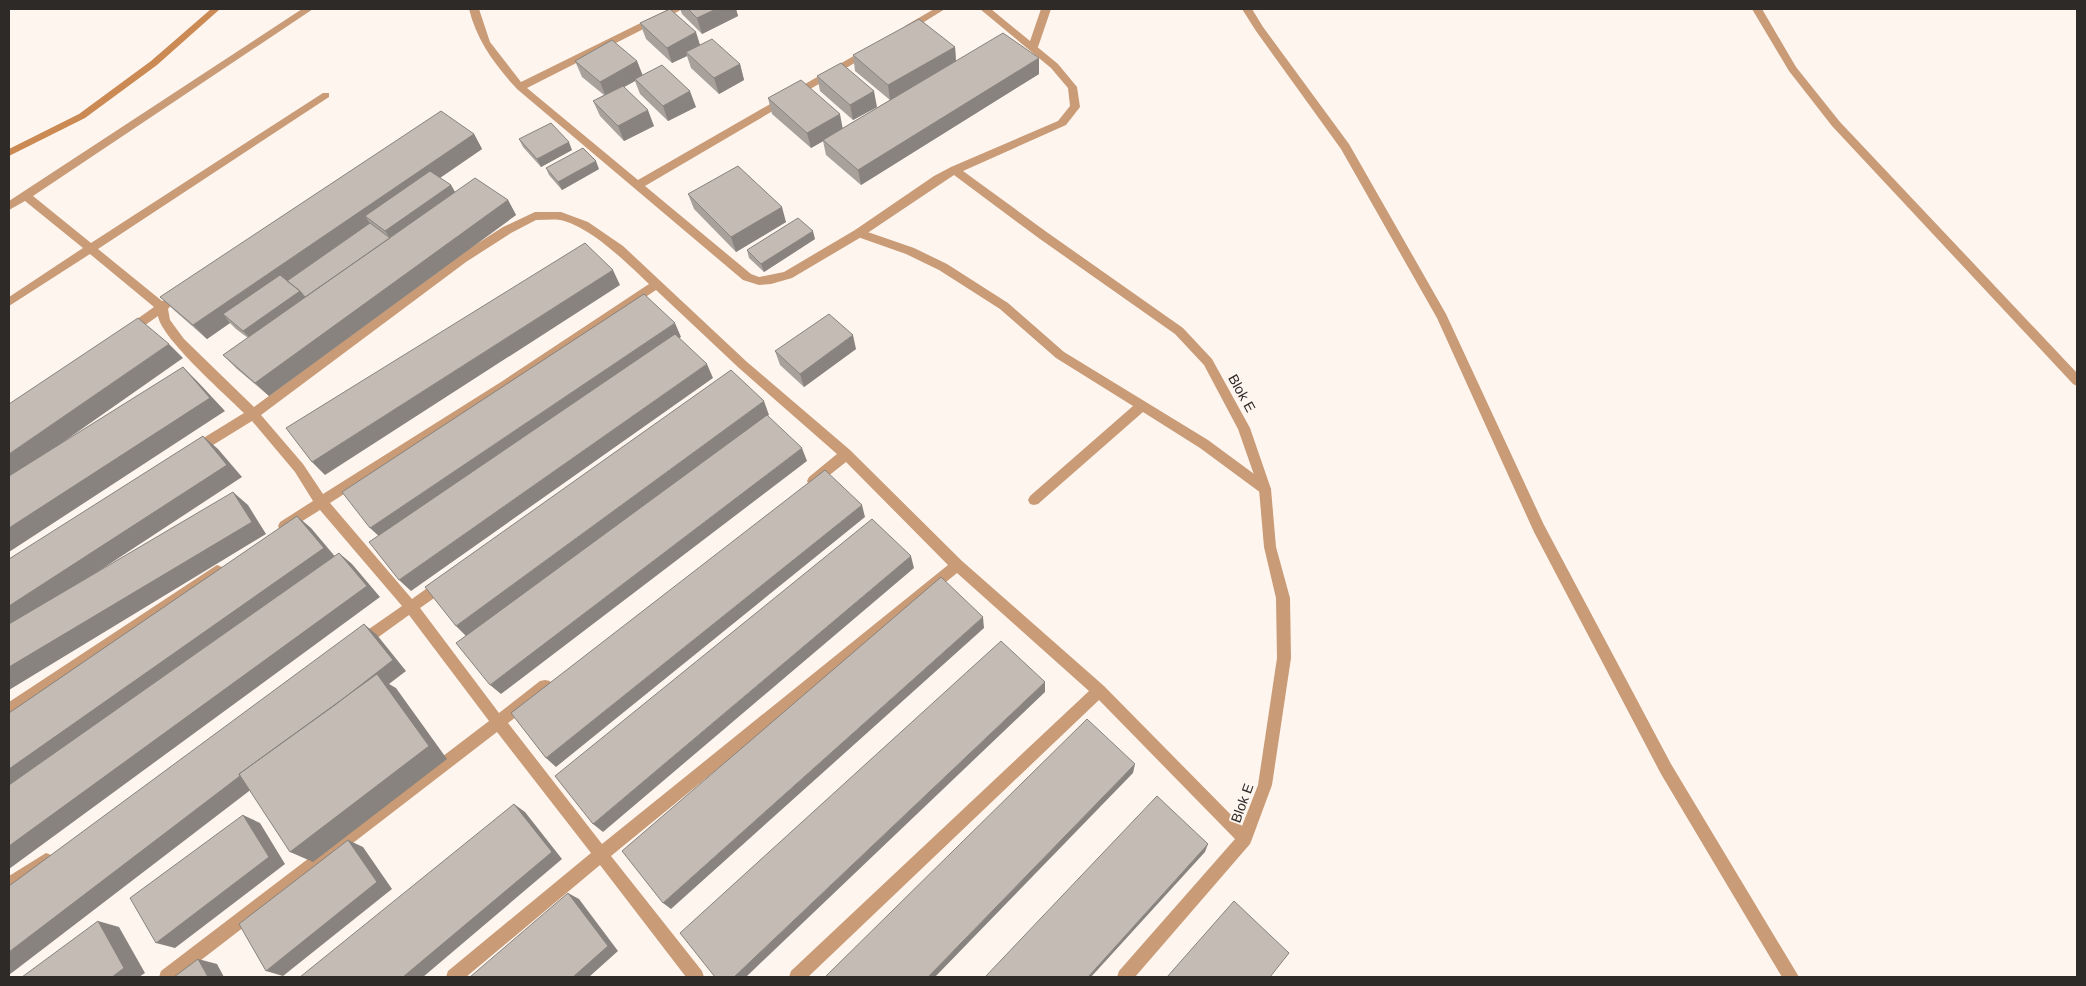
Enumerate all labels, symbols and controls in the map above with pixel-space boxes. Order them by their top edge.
street label: Blok E [1225,371,1259,415]
street label: Blok E [1228,781,1256,825]

